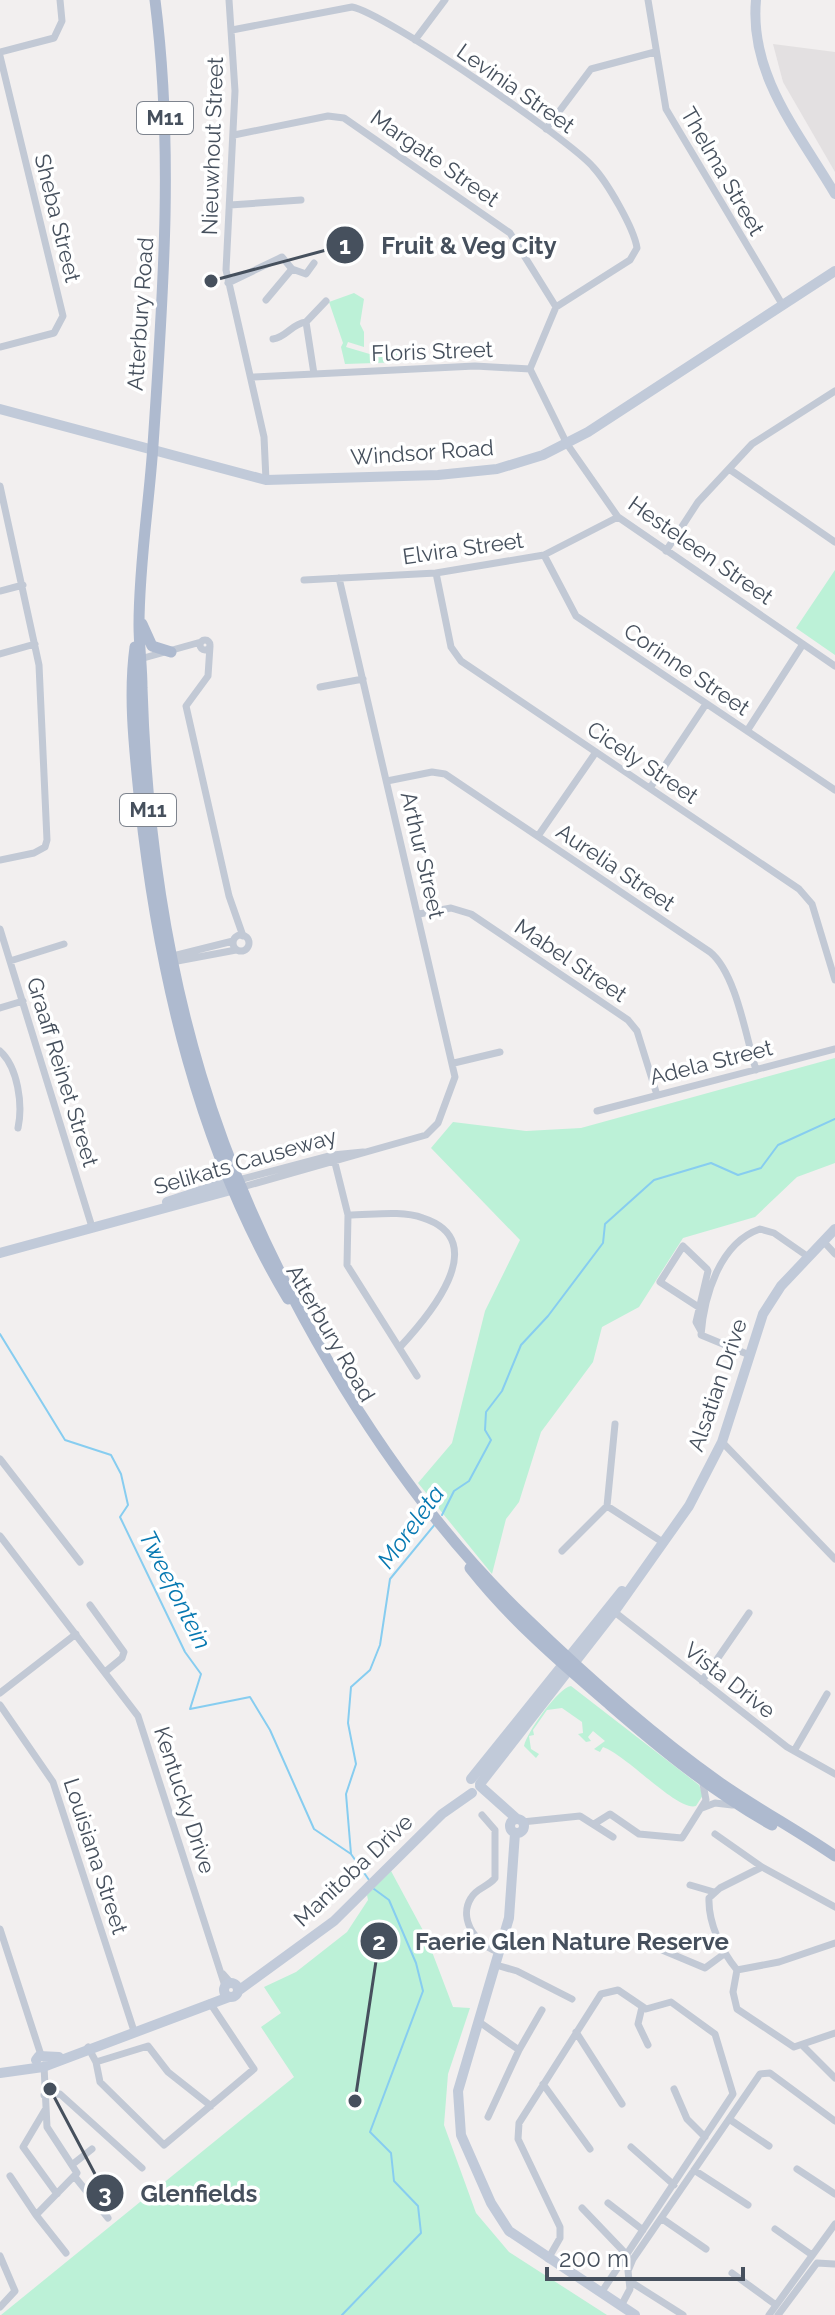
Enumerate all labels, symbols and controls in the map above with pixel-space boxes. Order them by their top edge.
street label: Levinia Street [452,38,580,139]
street label: Nieuwhout Street [196,56,228,236]
road number: M11 [137,102,193,134]
street label: Thelma Street [676,102,771,240]
street label: Margate Street [366,104,505,212]
street label: Sheba Street [30,151,87,285]
callout: Fruit & Veg City [325,221,574,269]
text: 1 [339,231,351,260]
text: Fruit & Veg City [381,231,557,260]
street label: Atterbury Road [122,236,158,392]
street label: Floris Street [371,336,494,366]
street label: Windsor Road [349,434,495,470]
street label: Hesteleen Street [624,490,779,610]
street label: Elvira Street [401,527,526,569]
street label: Corinne Street [619,617,755,721]
street label: Cicely Street [583,715,704,809]
street label: Arthur Street [396,789,450,922]
road number: M11 [120,794,176,826]
street label: Aurelia Street [552,818,681,917]
street label: Mabel Street [510,913,633,1007]
street label: Graaff Reinet Street [22,974,104,1170]
street label: Adela Street [647,1034,776,1090]
street label: Selikats Causeway [151,1122,339,1200]
street label: Atterbury Road [281,1260,381,1406]
street label: Alsatian Drive [682,1315,752,1455]
water label: Moreleta [371,1480,450,1574]
water label: Tweefontein [133,1526,218,1654]
street label: Vista Drive [680,1637,781,1723]
street label: Kentucky Drive [149,1723,221,1877]
street label: Louisiana Street [59,1775,134,1938]
street label: Manitoba Drive [288,1808,418,1932]
callout: Faerie Glen Nature Reserve [359,1917,745,1965]
text: 2 [372,1927,386,1956]
text: Faerie Glen Nature Reserve [415,1927,729,1956]
callout: Glenfields [85,2169,274,2217]
text: 3 [98,2179,112,2208]
text: Glenfields [141,2179,258,2208]
scale bar [547,2231,743,2281]
text: 200 m [559,2244,629,2273]

